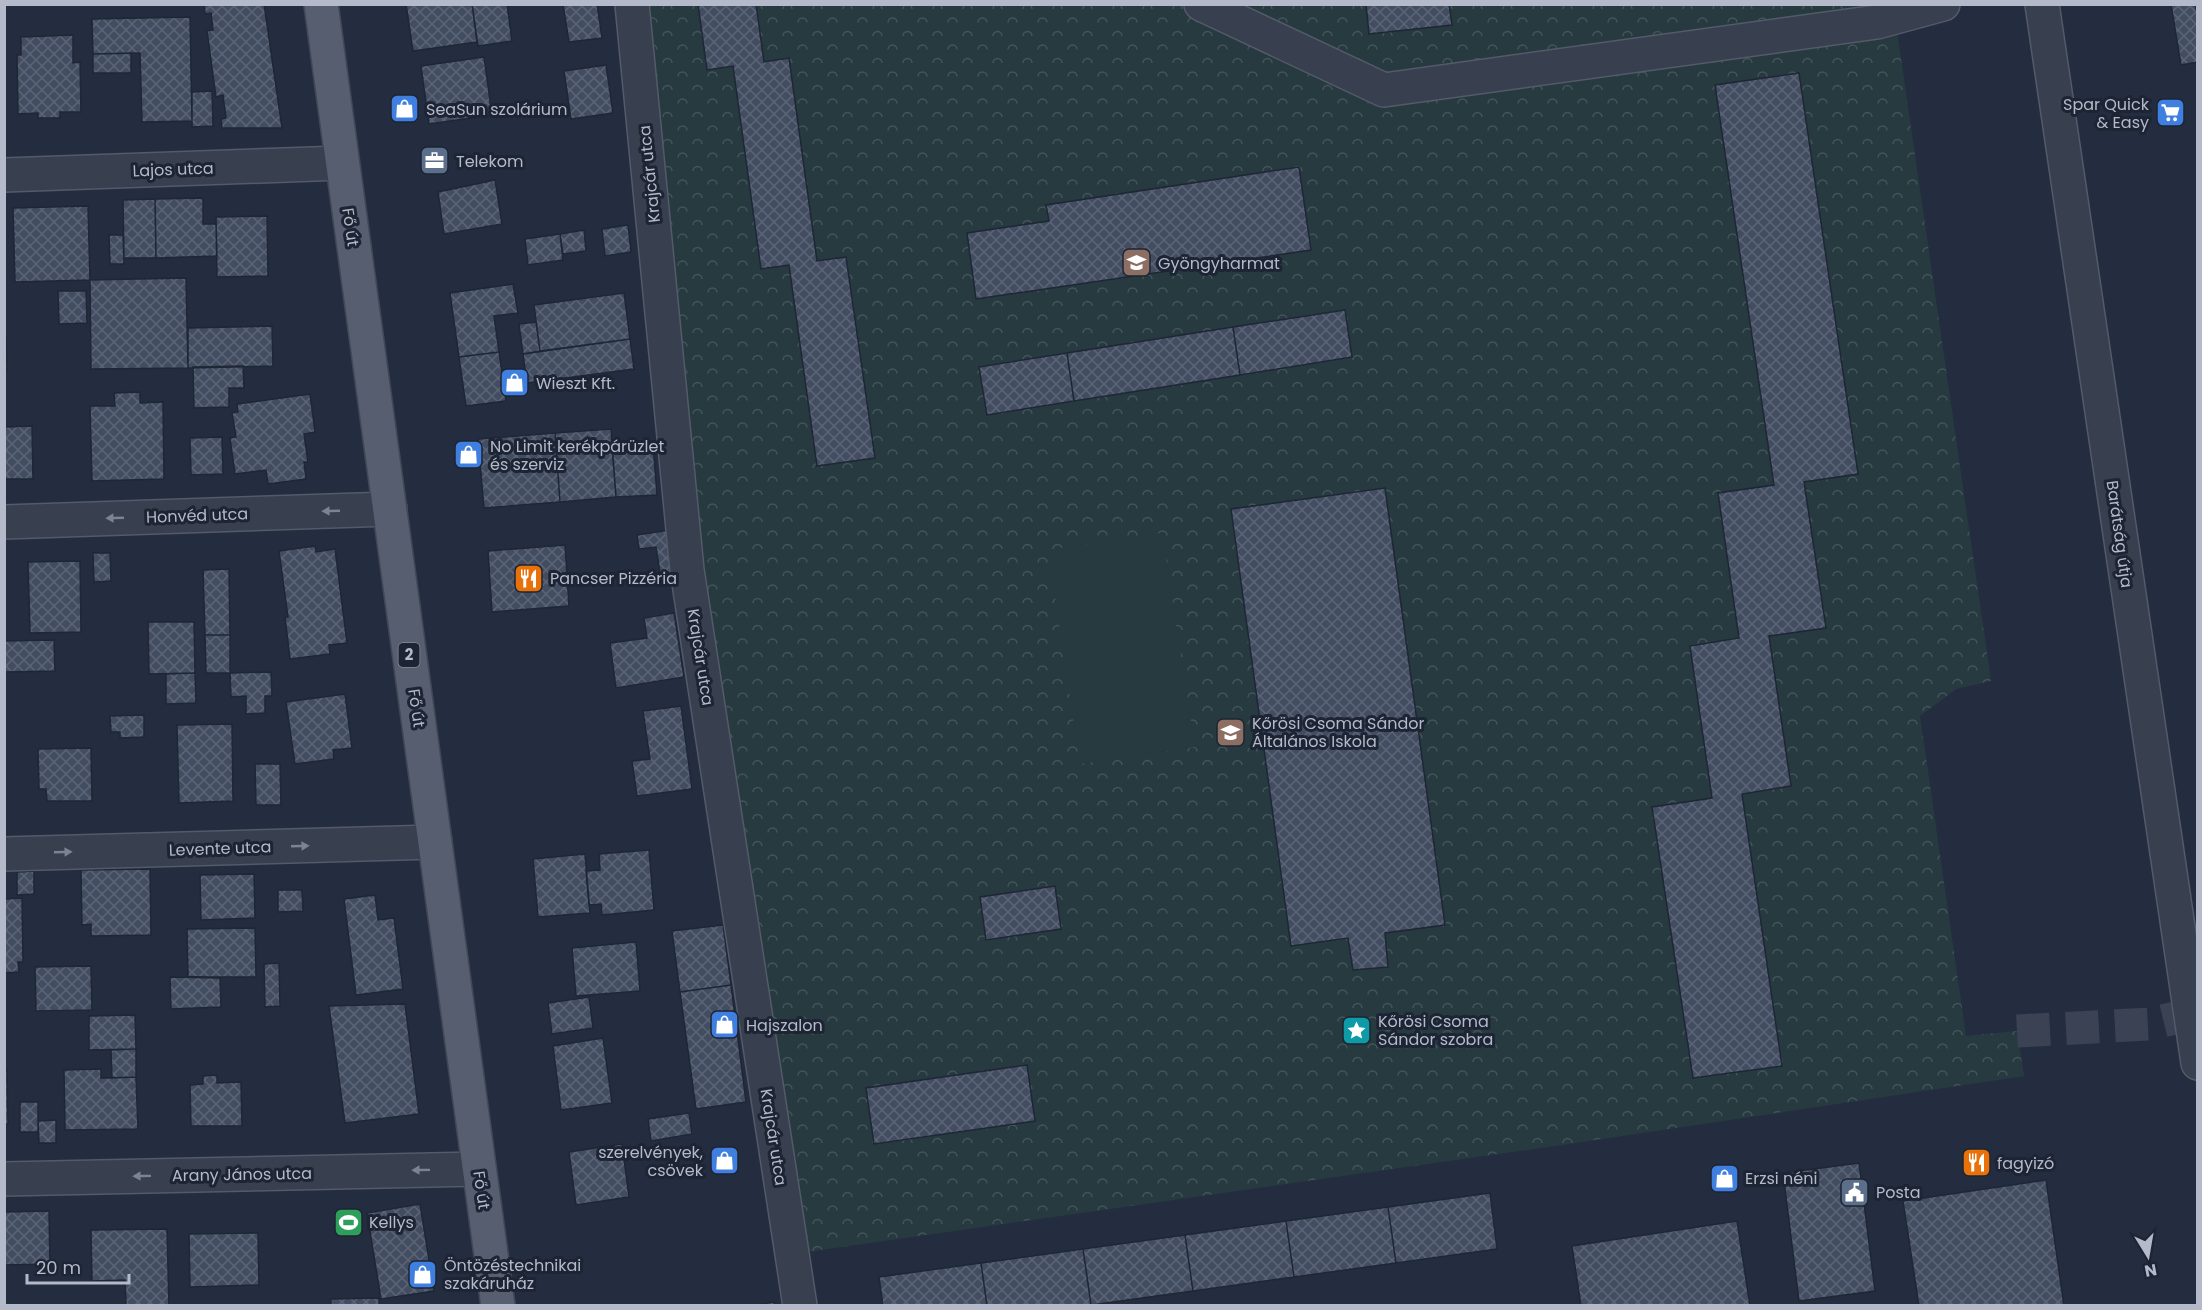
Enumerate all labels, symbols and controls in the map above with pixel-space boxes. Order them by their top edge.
shop icon: SeaSun szolárium [389,93,421,125]
place label: Spar Quick & Easy [2063,93,2150,134]
supermarket icon: Spar Quick & Easy [2154,97,2186,129]
place label: SeaSun szolárium [426,98,568,121]
street label: Krajcár utca [633,124,666,224]
office icon: Telekom [419,145,451,177]
place label: Telekom [456,150,523,173]
street label: Lajos utca [132,157,214,182]
street label: Fő út [336,206,365,248]
school or university icon: Gyöngyharmat [1121,247,1153,279]
place label: Gyöngyharmat [1158,252,1280,275]
shop icon: Wieszt Kft. [499,367,531,399]
place label: Wieszt Kft. [536,372,615,395]
place label: No Limit kerékpárüzlet és szerviz [490,435,664,476]
shop icon: No Limit kerékpárüzlet és szerviz [453,439,485,471]
street label: Barátság útja [2101,479,2138,589]
street label: Honvéd utca [146,502,248,529]
one-way arrow [322,506,341,515]
one-way arrow [106,514,125,523]
restaurant icon: Pancser Pizzéria [513,562,545,594]
place label: Pancser Pizzéria [550,567,677,590]
street label: Krajcár utca [682,607,720,707]
road number: 2 [398,643,420,667]
street label: Fő út [402,687,431,729]
place label: Kőrösi Csoma Sándor Általános Iskola [1252,712,1425,753]
school or university icon: Kőrösi Csoma Sándor Általános Iskola [1215,716,1247,748]
street label: Levente utca [168,835,272,862]
one-way arrow [290,841,309,851]
one-way arrow [53,848,72,857]
shop icon: Hajszalon [709,1009,741,1041]
place label: Kőrösi Csoma Sándor szobra [1378,1010,1493,1051]
place label: Hajszalon [746,1014,823,1037]
place icon: Kőrösi Csoma Sándor szobra [1341,1014,1373,1046]
street label: Krajcár utca [755,1087,793,1187]
place label: szerelvények, csövek [598,1141,704,1182]
shop icon: szerelvények, csövek [708,1145,740,1177]
restaurant icon: fagyizó [1960,1147,1992,1179]
place label: fagyizó [1997,1152,2054,1175]
street label: Arany János utca [172,1162,312,1187]
shop icon: Erzsi néni [1708,1162,1740,1194]
one-way arrow [411,1165,430,1175]
place label: Erzsi néni [1745,1167,1817,1190]
street label: Fő út [467,1169,496,1211]
one-way arrow [132,1171,151,1181]
public building icon: Posta [1839,1176,1871,1208]
place label: Posta [1876,1181,1921,1204]
sports icon: Kellys [332,1206,364,1238]
place label: Kellys [369,1211,414,1234]
north arrow [2118,1226,2178,1286]
scale bar [27,1247,129,1285]
place label: Öntözéstechnikai szakáruház [444,1254,581,1295]
text: 20 m [36,1255,81,1280]
shop icon: Öntözéstechnikai szakáruház [407,1258,439,1290]
text: N [2143,1258,2159,1283]

